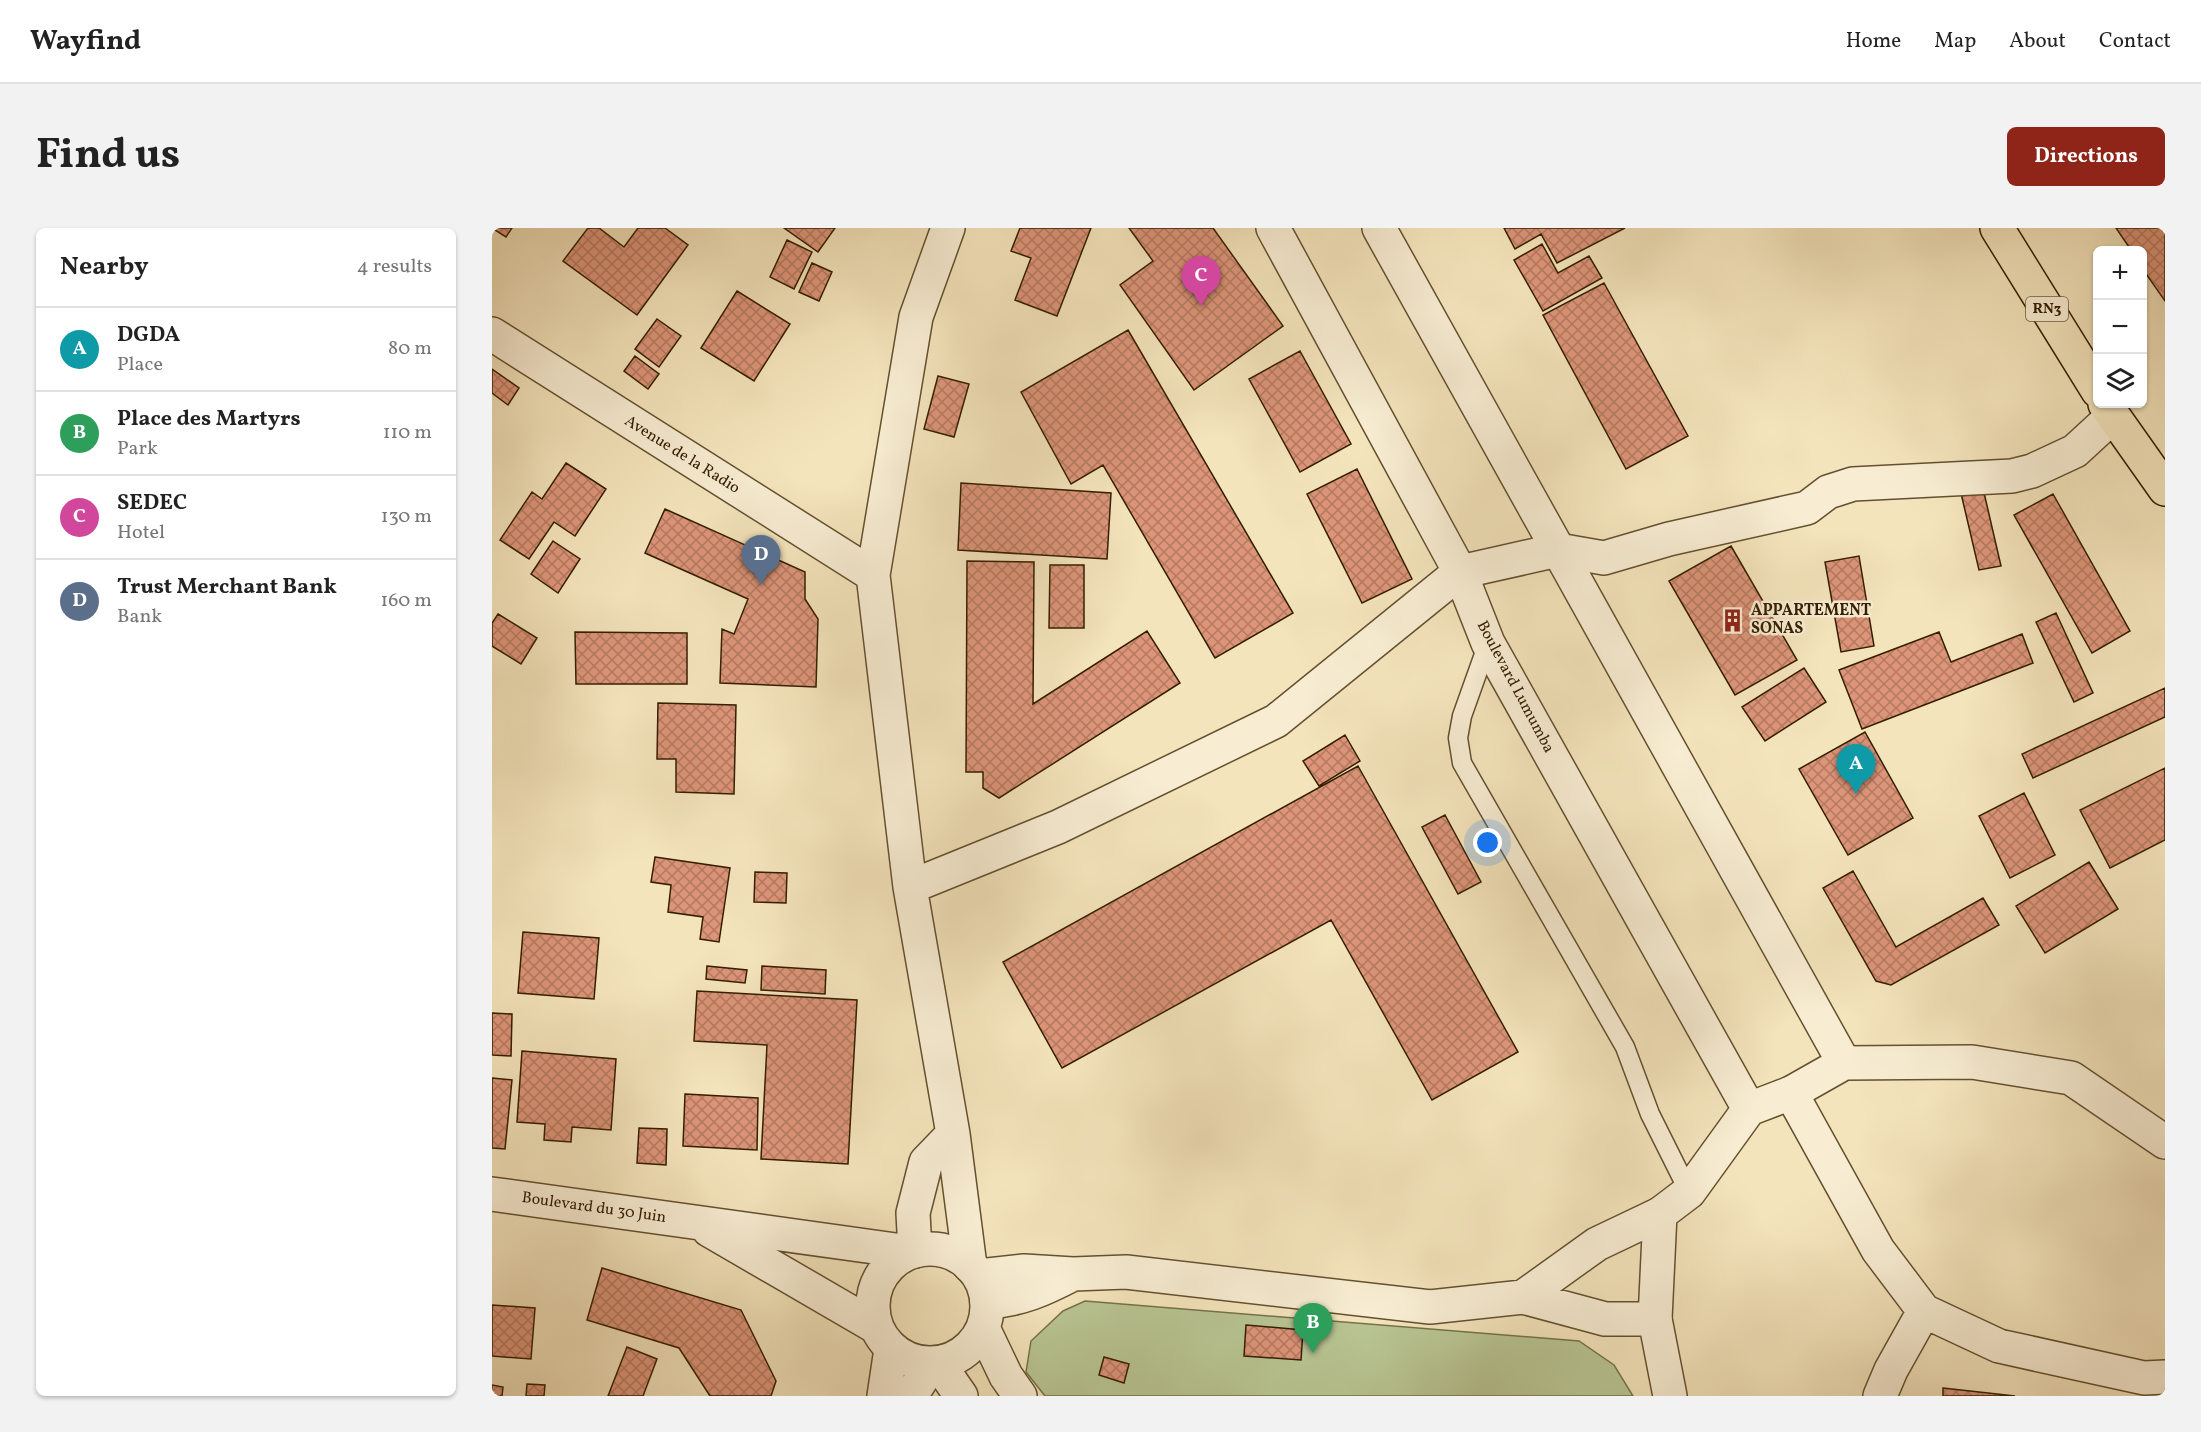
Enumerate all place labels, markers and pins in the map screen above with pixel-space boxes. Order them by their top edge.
pin: C [1182,256,1220,306]
pin: D [742,536,780,585]
place label: APPARTEMENT SONAS [1751,600,1872,640]
building icon: APPARTEMENT SONAS [1720,607,1746,633]
pin: A [1836,744,1876,794]
pin: B [1294,1304,1332,1353]

